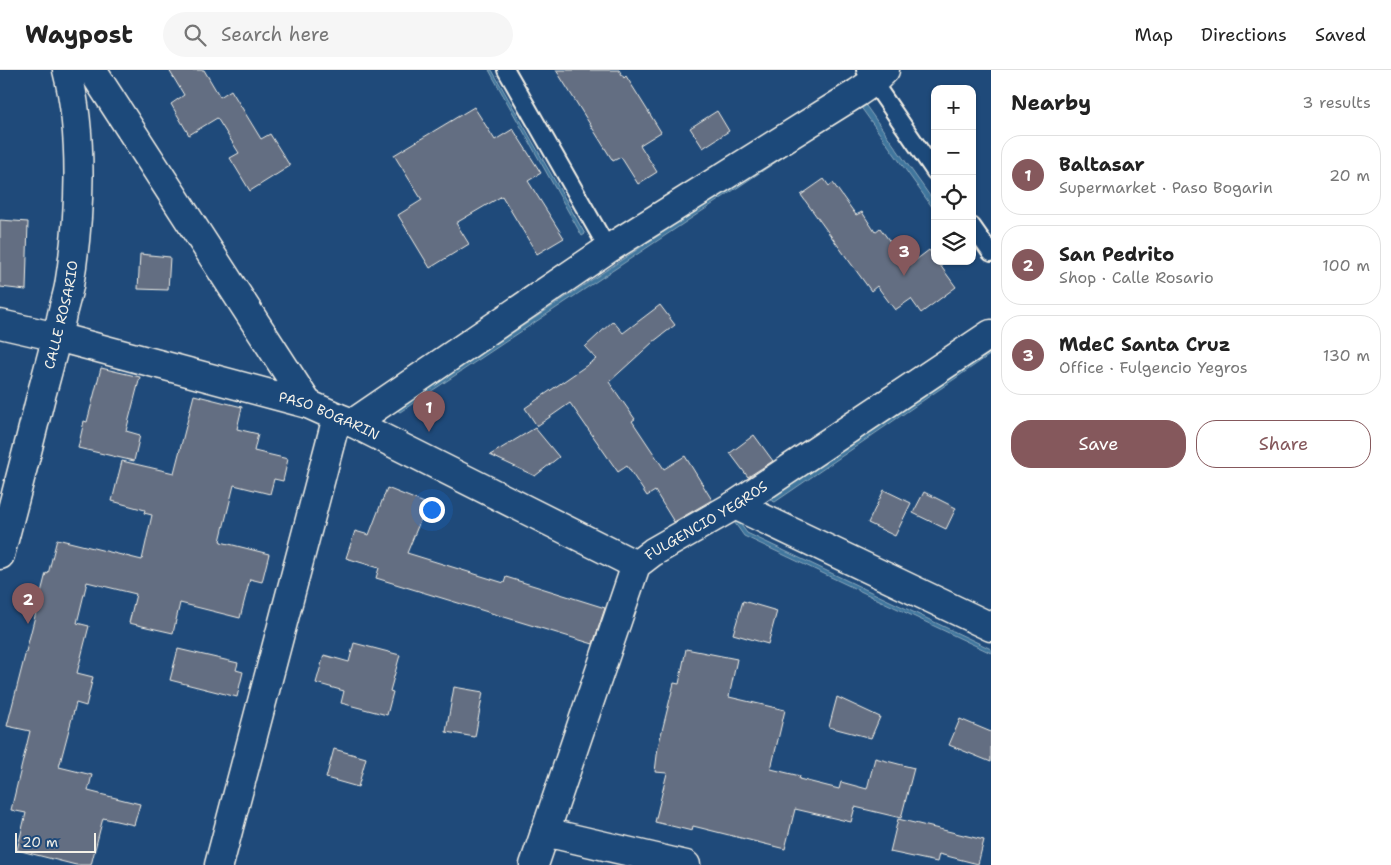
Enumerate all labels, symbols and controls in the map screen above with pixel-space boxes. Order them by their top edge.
search box [163,12,513,57]
text: Waypost [25,19,133,51]
icon: search [181,21,209,49]
text: Search here [221,22,329,47]
text: Map [1135,23,1173,47]
text: Directions [1201,23,1287,47]
text: Saved [1315,23,1366,47]
map controls [931,85,976,265]
button: + [931,85,976,130]
text: Nearby [1011,89,1091,117]
text: 3 results [1302,92,1371,113]
button: − [931,130,976,175]
text: Baltasar [1059,152,1145,177]
text: 1 [1024,165,1032,186]
text: 20 m [1329,165,1370,186]
button: locate [931,175,976,220]
text: Supermarket · Paso Bogarin [1059,177,1273,198]
button: layers [931,220,976,265]
pin: 3 [888,235,920,276]
text: San Pedrito [1059,242,1174,267]
text: 2 [1022,255,1034,276]
text: 100 m [1322,255,1370,276]
street label: CALLE ROSARIO [40,259,82,371]
text: Shop · Calle Rosario [1059,267,1214,288]
text: MdeC Santa Cruz [1059,332,1231,357]
text: 3 [1022,345,1034,366]
text: 130 m [1323,345,1370,366]
text: Office · Fulgencio Yegros [1059,357,1248,378]
street label: PASO BOGARIN [277,388,383,444]
pin: 1 [413,391,445,432]
button: Save [1011,420,1186,468]
button: Share [1196,420,1371,468]
street label: FULGENCIO YEGROS [641,477,771,564]
your location [419,497,445,523]
pin: 2 [12,583,44,624]
scale bar [15,830,96,853]
text: 20 m [22,833,58,851]

